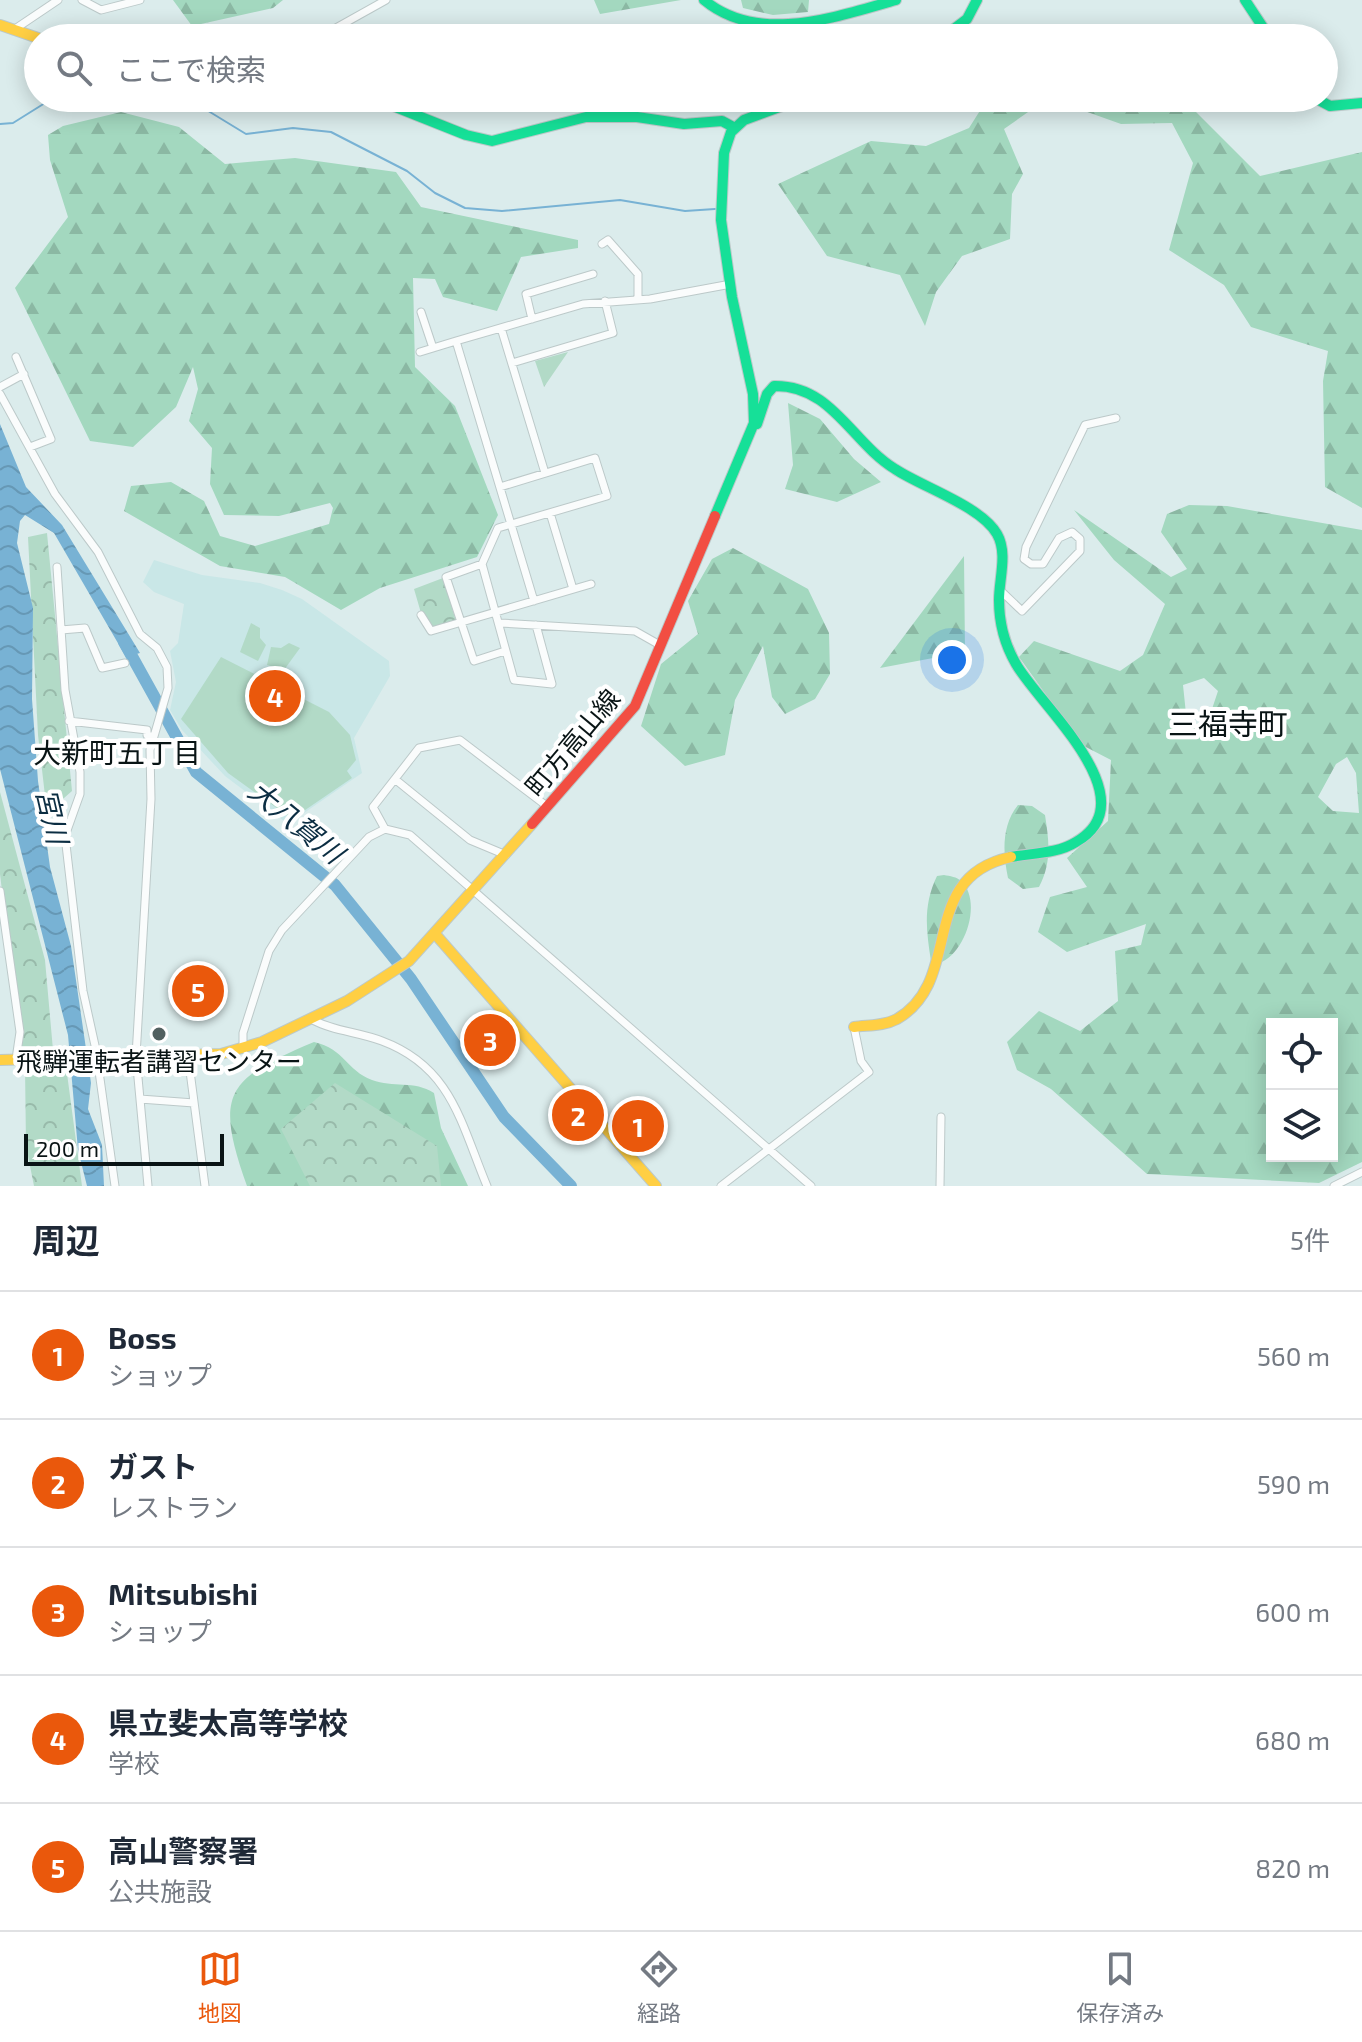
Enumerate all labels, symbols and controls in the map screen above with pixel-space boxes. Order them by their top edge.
search box [24,24,1338,112]
icon: search [52,46,96,90]
text: ここで検索 [116,51,266,87]
your location [932,640,972,680]
pin: 4 [249,666,301,726]
street label: 町方高山線 [518,682,626,802]
district label: 三福寺町 [1168,705,1288,741]
district label: 大新町五丁目 [33,735,201,769]
water label: 大八賀川 [242,773,353,872]
water label: 宮川 [30,785,77,850]
pin: 5 [172,961,224,1021]
pin: 3 [464,1010,516,1070]
map controls [1266,1018,1338,1162]
button: locate [1266,1018,1338,1090]
marker: 飛騨運転者講習センター [150,1025,168,1043]
place label: 飛騨運転者講習センター [16,1045,302,1076]
pin: 2 [552,1085,604,1145]
button: layers [1266,1090,1338,1162]
pin: 1 [612,1096,664,1156]
scale bar [24,1130,224,1166]
text: 200 m [36,1135,99,1161]
text: 周辺 [32,1219,100,1260]
text: 5件 [1290,1224,1330,1255]
text: Boss [108,1319,177,1355]
text: 1 [52,1340,64,1371]
text: 560 m [1257,1340,1330,1371]
text: ショップ [108,1359,212,1390]
text: ガスト [108,1448,198,1484]
text: 2 [50,1468,66,1499]
text: 590 m [1257,1468,1330,1499]
text: レストラン [108,1491,238,1522]
text: Mitsubishi [108,1575,258,1611]
text: 3 [51,1596,65,1627]
text: 600 m [1255,1596,1330,1627]
text: ショップ [108,1615,212,1646]
text: 県立斐太高等学校 [108,1704,348,1740]
text: 4 [50,1724,66,1755]
text: 680 m [1255,1724,1330,1755]
text: 学校 [108,1747,160,1778]
text: 高山警察署 [108,1832,258,1868]
text: 5 [51,1852,65,1883]
text: 820 m [1255,1852,1330,1883]
text: 公共施設 [108,1875,212,1906]
tab: 地図 [198,1947,242,2027]
tab: 経路 [637,1947,681,2027]
tab: 保存済み [1076,1947,1164,2027]

